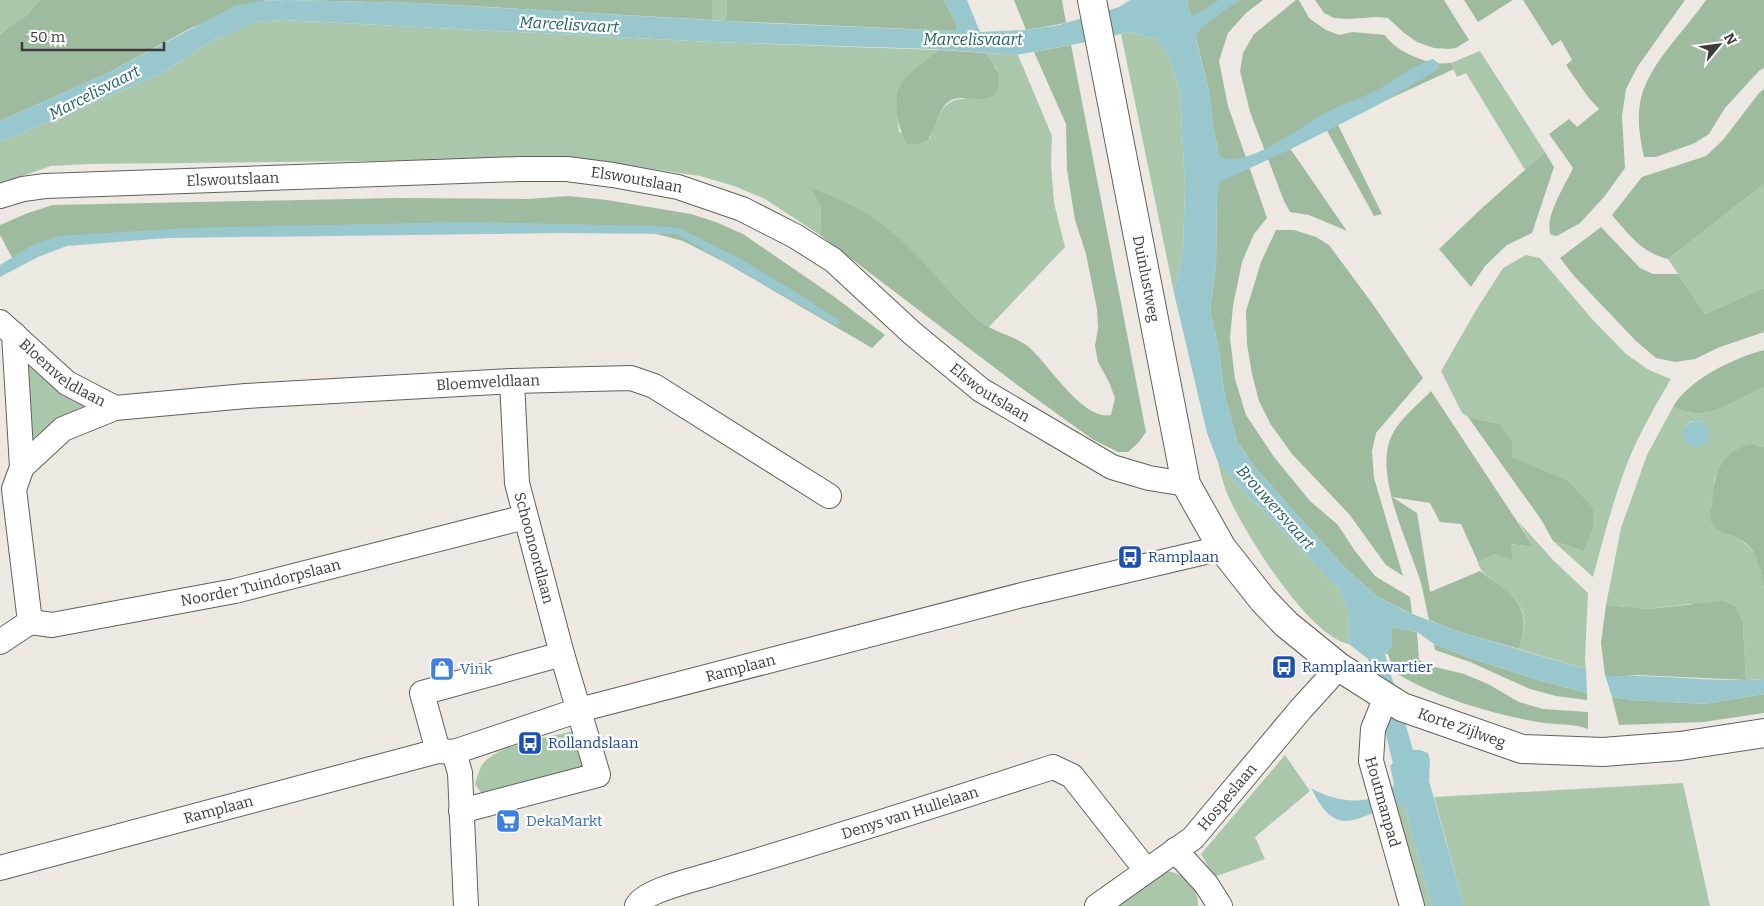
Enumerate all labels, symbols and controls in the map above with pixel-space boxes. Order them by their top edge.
water label: Marcelisvaart [519,12,619,37]
scale bar [22,20,165,52]
north arrow [1694,20,1744,70]
text: 50 m [30,28,66,46]
water label: Marcelisvaart [923,30,1023,49]
text: N [1720,30,1740,48]
water label: Marcelisvaart [46,61,143,123]
street label: Elswoutslaan [590,163,684,197]
street label: Elswoutslaan [186,169,280,190]
street label: Duinlustweg [1129,234,1163,324]
street label: Bloemveldlaan [15,335,109,411]
street label: Elswoutslaan [946,359,1034,426]
street label: Bloemveldlaan [436,371,541,394]
water label: Brouwersvaart [1233,461,1319,554]
street label: Schoonoordlaan [510,490,558,606]
bus stop icon: Ramplaan [1117,544,1143,570]
place label: Ramplaan [1148,548,1220,566]
street label: Noorder Tuindorpslaan [179,555,343,610]
street label: Ramplaan [704,650,778,686]
bus stop icon: Ramplaankwartier [1271,654,1297,680]
shop icon: Vink [429,656,455,682]
place label: Ramplaankwartier [1302,658,1433,676]
place label: Vink [460,660,493,678]
street label: Korte Zijlweg [1415,704,1508,752]
bus stop icon: Rollandslaan [517,730,543,756]
place label: Rollandslaan [548,734,639,752]
street label: Houtmanpad [1361,755,1404,849]
street label: Hospeslaan [1194,759,1261,834]
street label: Denys van Hullelaan [839,783,981,843]
street label: Ramplaan [182,792,256,828]
supermarket icon: DekaMarkt [495,808,521,834]
place label: DekaMarkt [526,812,603,830]

